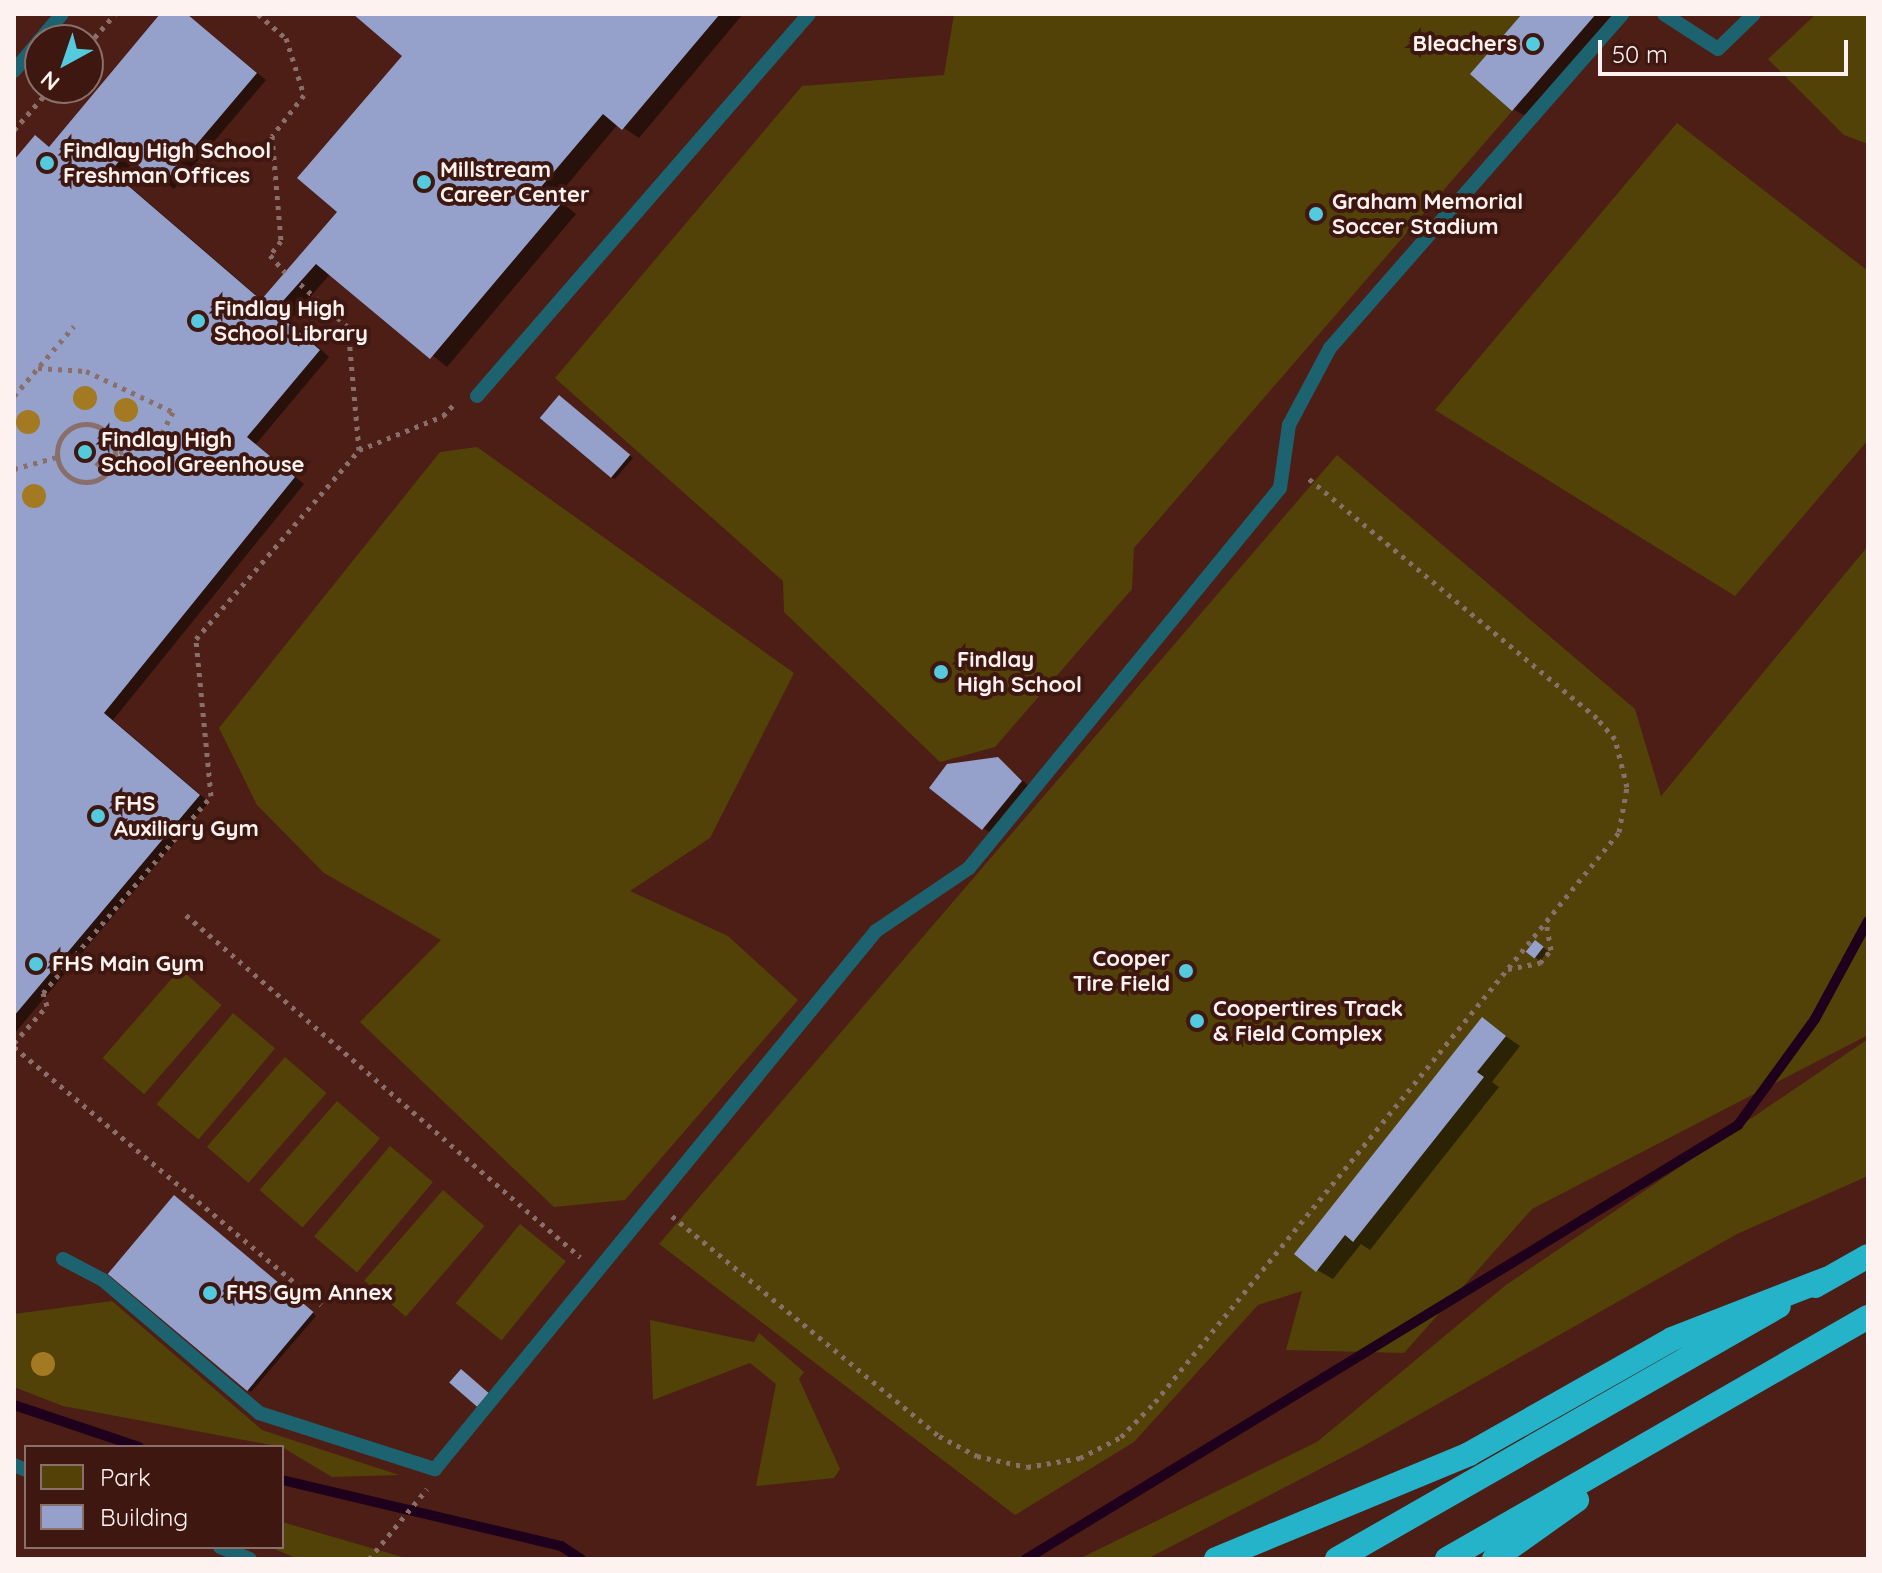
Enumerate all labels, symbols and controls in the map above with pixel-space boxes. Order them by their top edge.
north arrow [24,24,104,104]
scale bar [1602,24,1852,74]
place label: Bleachers [1413,31,1517,57]
marker: Bleachers [1524,35,1542,53]
text: 50 m [1612,39,1668,69]
text: N [35,65,65,97]
place label: Findlay High School Freshman Offices [63,137,271,188]
marker: Findlay High School Freshman Offices [38,154,56,172]
place label: Millstream Career Center [440,156,590,208]
marker: Millstream Career Center [415,173,433,191]
place label: Graham Memorial Soccer Stadium [1332,188,1523,240]
marker: Graham Memorial Soccer Stadium [1307,205,1325,223]
place label: Findlay High School Library [214,295,368,346]
marker: Findlay High School Library [189,312,207,330]
place label: Findlay High School Greenhouse [101,426,305,478]
marker: Findlay High School Greenhouse [76,443,94,461]
place label: Findlay High School [957,646,1082,698]
marker: Findlay High School [932,663,950,681]
place label: FHS Auxiliary Gym [114,790,259,842]
marker: FHS Auxiliary Gym [89,807,107,825]
place label: Cooper Tire Field [1073,945,1170,996]
place label: FHS Main Gym [52,951,204,977]
marker: FHS Main Gym [27,955,45,973]
marker: Cooper Tire Field [1177,962,1195,980]
place label: Coopertires Track & Field Complex [1213,995,1403,1046]
marker: Coopertires Track & Field Complex [1188,1012,1206,1030]
place label: FHS Gym Annex [226,1280,392,1306]
marker: FHS Gym Annex [201,1284,219,1302]
legend [24,1445,284,1549]
text: Park [100,1462,151,1492]
text: Building [100,1502,188,1532]

